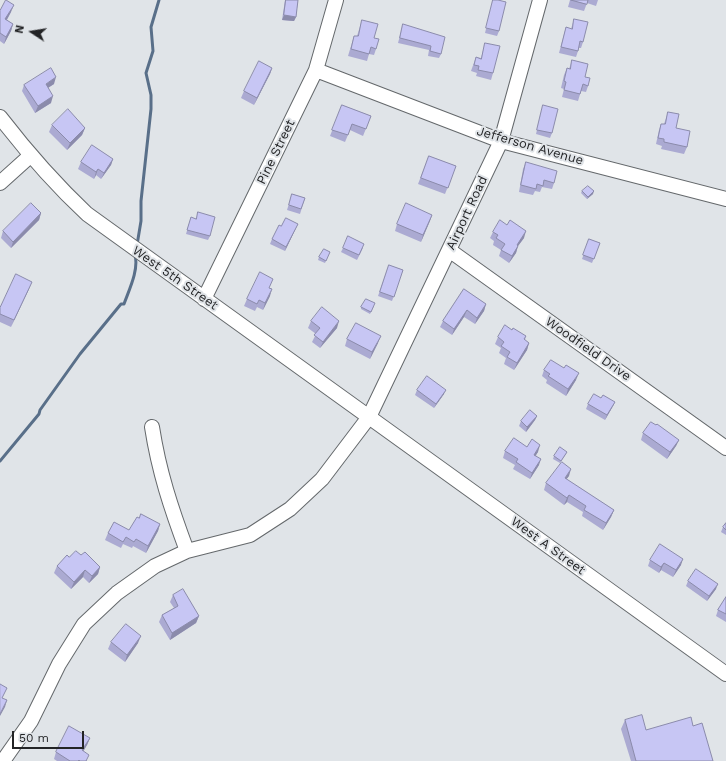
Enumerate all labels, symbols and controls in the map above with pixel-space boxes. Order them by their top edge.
north arrow [12,12,52,52]
text: N [13,24,27,35]
street label: Pine Street [254,117,298,187]
street label: Jefferson Avenue [475,123,585,169]
street label: Airport Road [443,174,491,252]
street label: West 5th Street [129,243,221,313]
street label: Woodfield Drive [542,314,634,384]
street label: West A Street [508,514,588,578]
scale bar [14,723,86,749]
text: 50 m [19,731,49,745]

